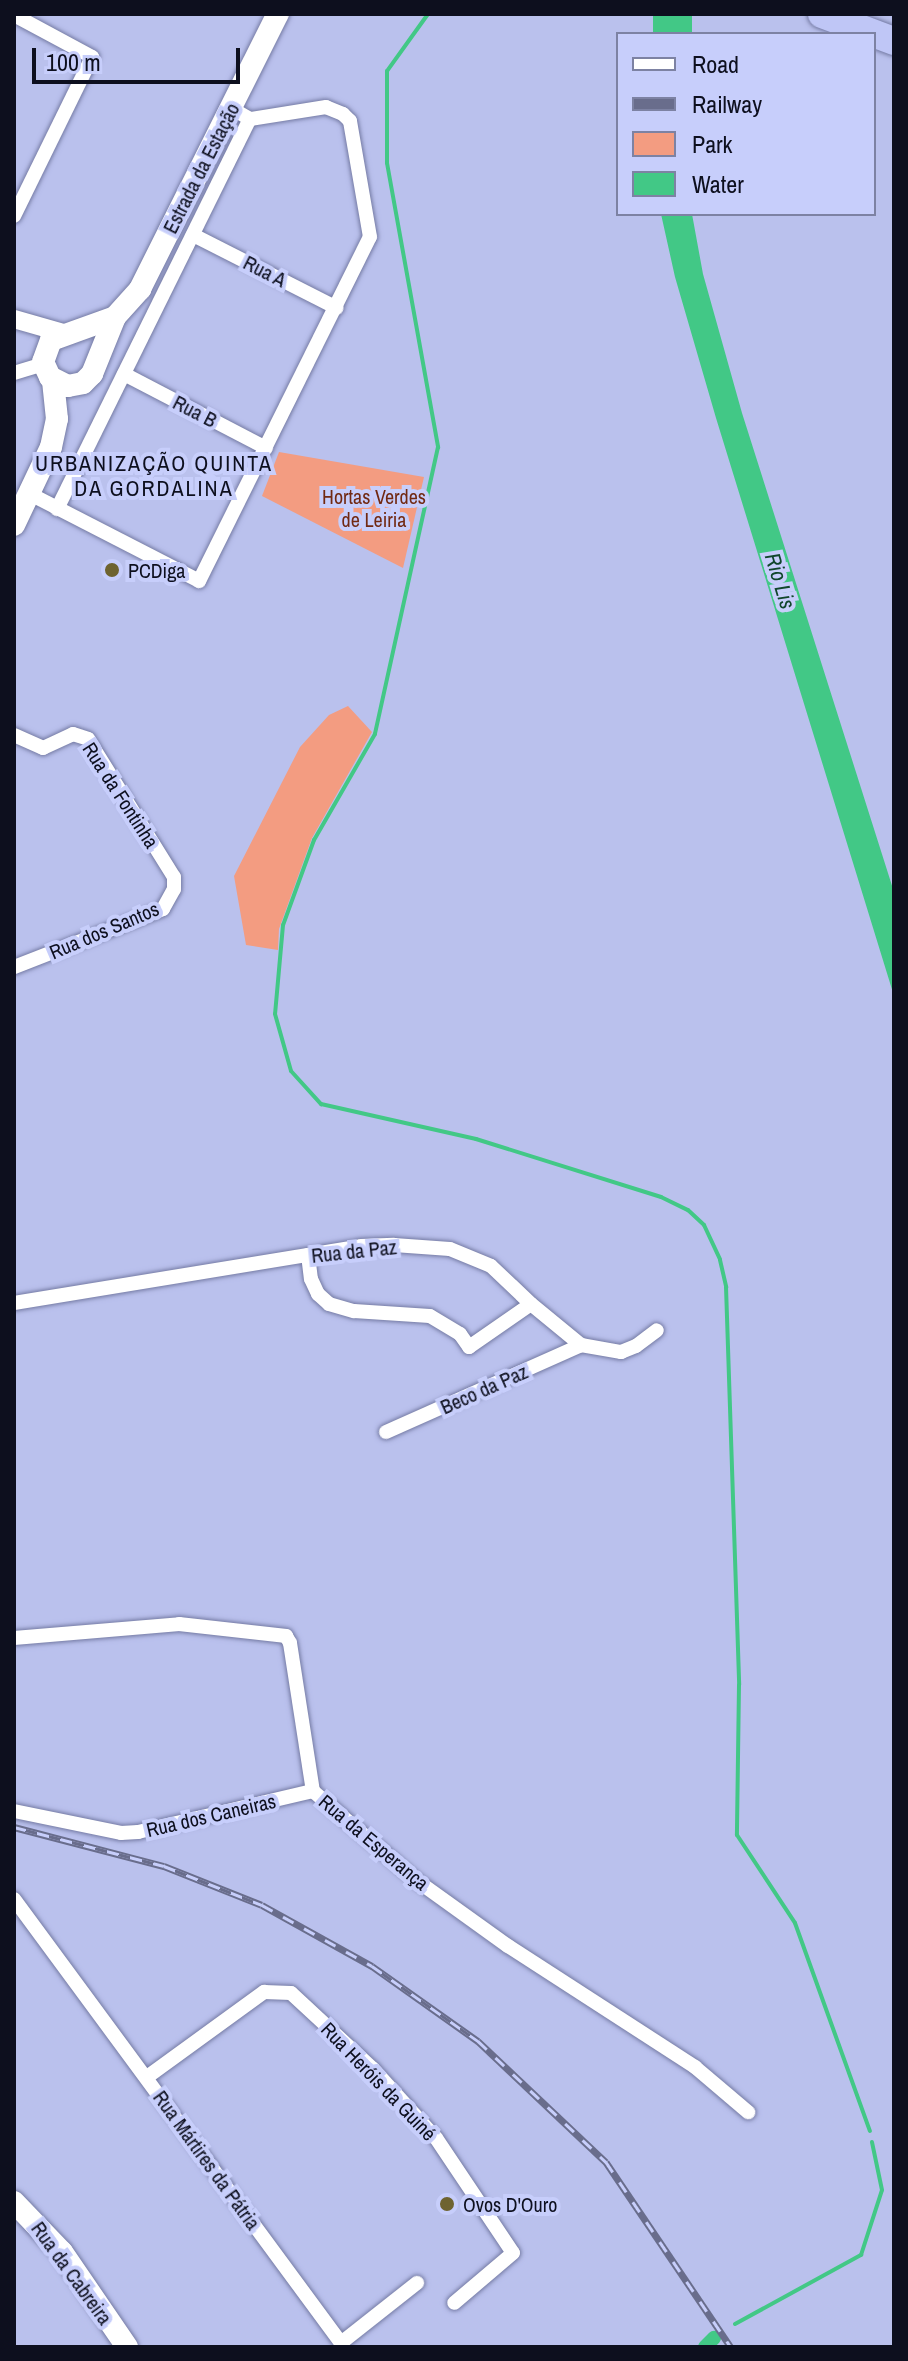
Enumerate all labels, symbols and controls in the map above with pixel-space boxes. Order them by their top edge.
scale bar [36,32,244,82]
legend [616,32,876,216]
text: 100 m [46,46,101,78]
text: Road [692,48,739,80]
text: Railway [692,88,762,120]
street label: Estrada da Estação [158,99,244,237]
text: Park [692,128,732,160]
text: Water [692,168,744,200]
street label: Rua A [239,250,291,292]
street label: Rua B [169,390,221,432]
district label: URBANIZAÇÃO QUINTA DA GORDALINA [35,450,273,502]
park label: Hortas Verdes de Leiria [322,485,426,532]
water label: Rio Lis [759,550,801,612]
place label: PCDiga [128,558,185,582]
marker: PCDiga [103,561,121,579]
street label: Rua da Fontinha [78,738,164,852]
street label: Rua dos Santos [46,896,162,964]
street label: Rua da Paz [310,1235,398,1267]
street label: Beco da Paz [437,1359,531,1419]
street label: Rua dos Caneiras [144,1788,278,1842]
street label: Rua da Esperança [314,1789,434,1895]
street label: Rua Heróis da Guiné [317,2017,441,2145]
street label: Rua Mártires da Pátria [149,2086,265,2234]
place label: Ovos D'Ouro [463,2192,557,2216]
marker: Ovos D'Ouro [438,2195,456,2213]
street label: Rua da Cabreira [27,2217,117,2329]

